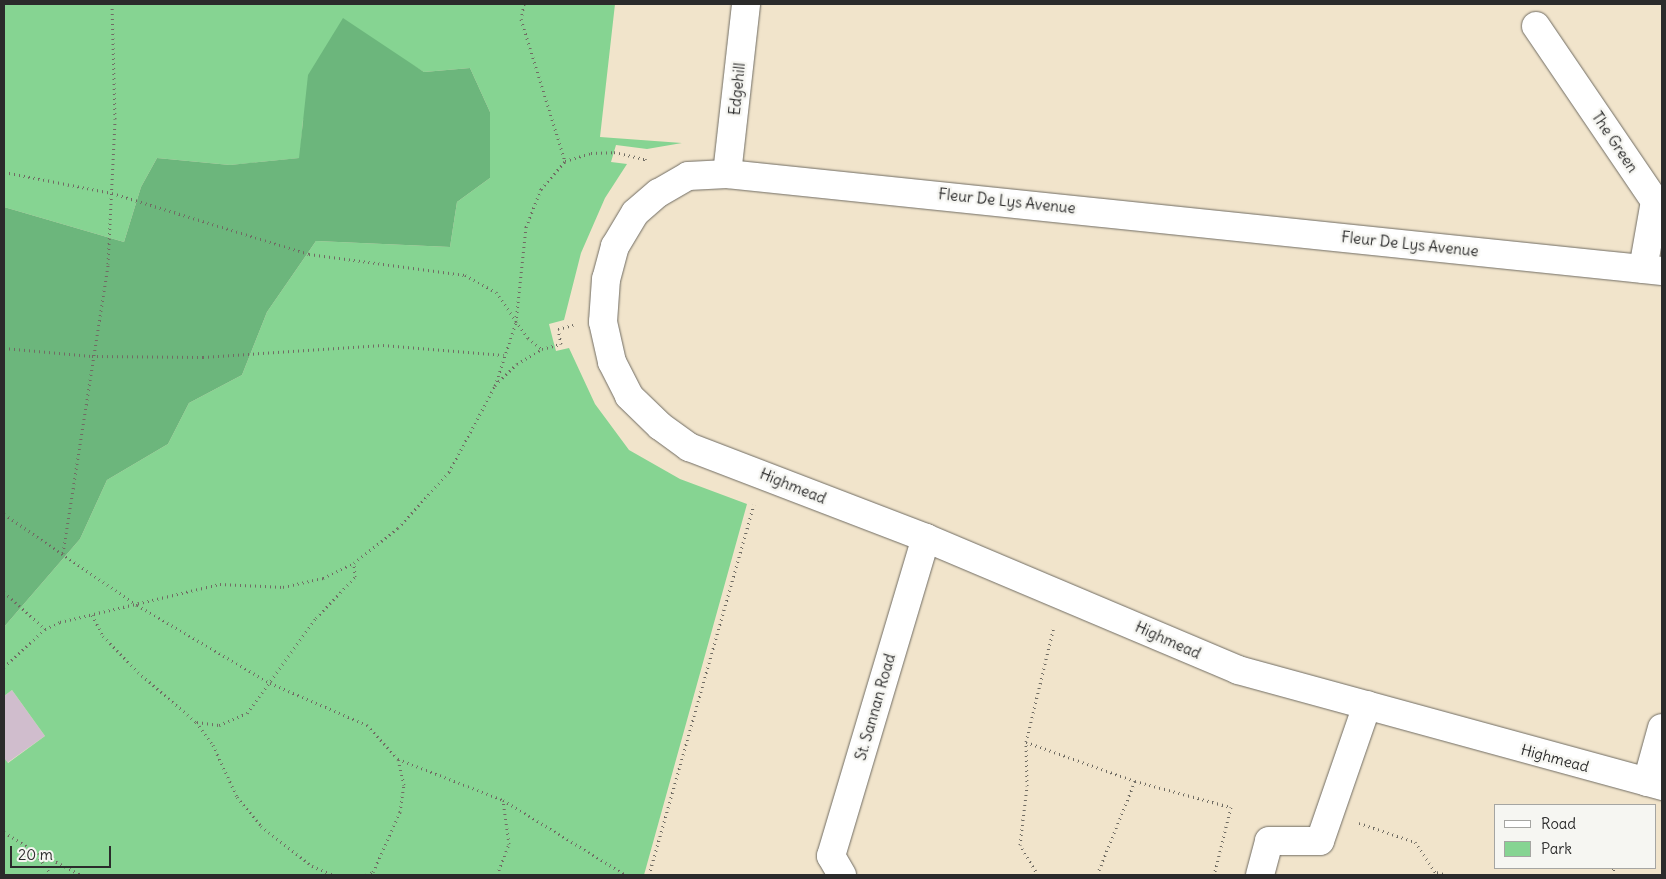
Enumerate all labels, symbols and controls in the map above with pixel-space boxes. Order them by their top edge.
street label: Edgehill [725,62,749,116]
street label: The Green [1588,108,1642,176]
street label: Fleur De Lys Avenue [938,185,1076,217]
street label: Fleur De Lys Avenue [1341,228,1479,260]
street label: Highmead [757,465,829,507]
street label: Highmead [1132,618,1204,662]
street label: St. Sannan Road [851,652,899,762]
street label: Highmead [1519,740,1591,776]
legend [1494,804,1656,869]
text: Road [1541,814,1576,833]
scale bar [12,836,114,868]
text: Park [1541,839,1572,858]
text: 20 m [18,845,53,864]

